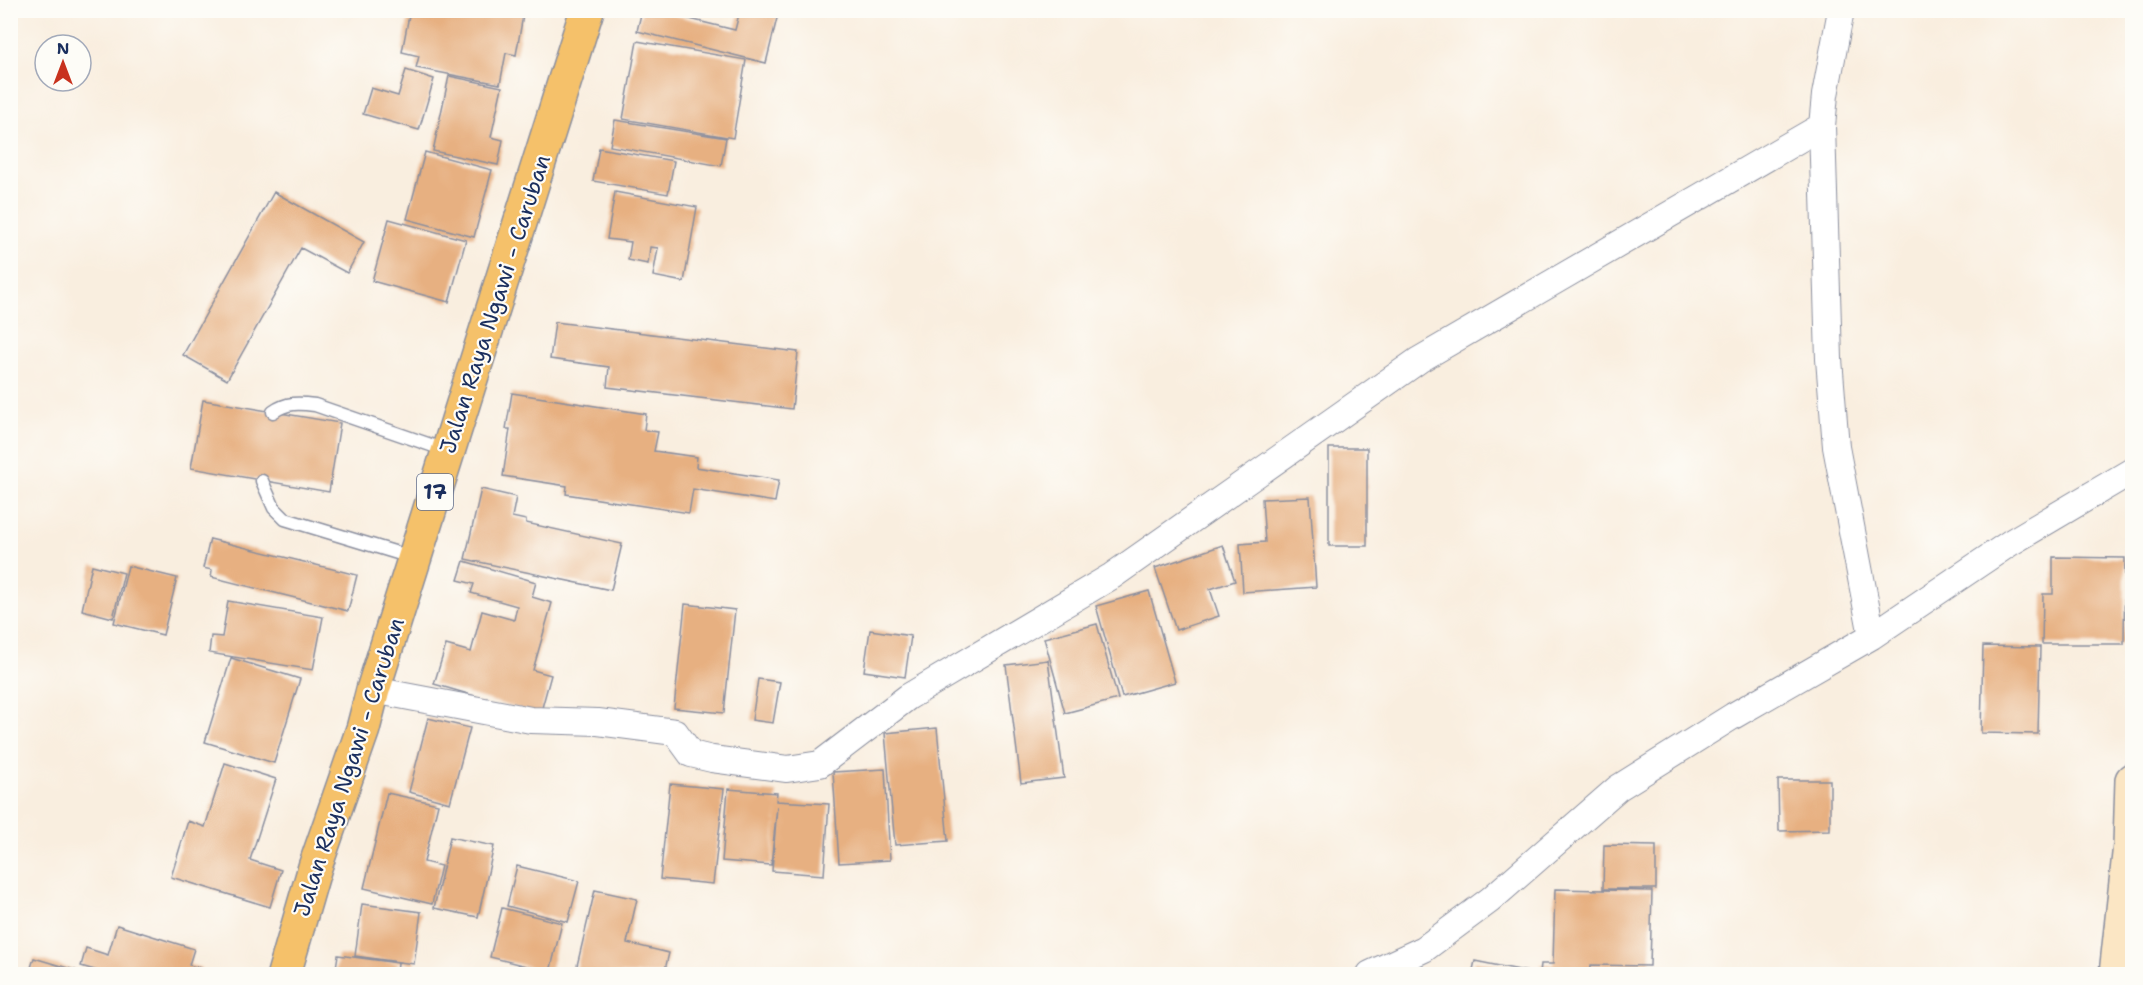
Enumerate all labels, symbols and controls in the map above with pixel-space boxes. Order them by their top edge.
north arrow [33,33,93,93]
text: N [57,38,69,59]
street label: Jalan Raya Ngawi - Caruban [433,151,557,457]
road number: 17 [417,474,453,510]
street label: Jalan Raya Ngawi - Caruban [287,614,411,920]

